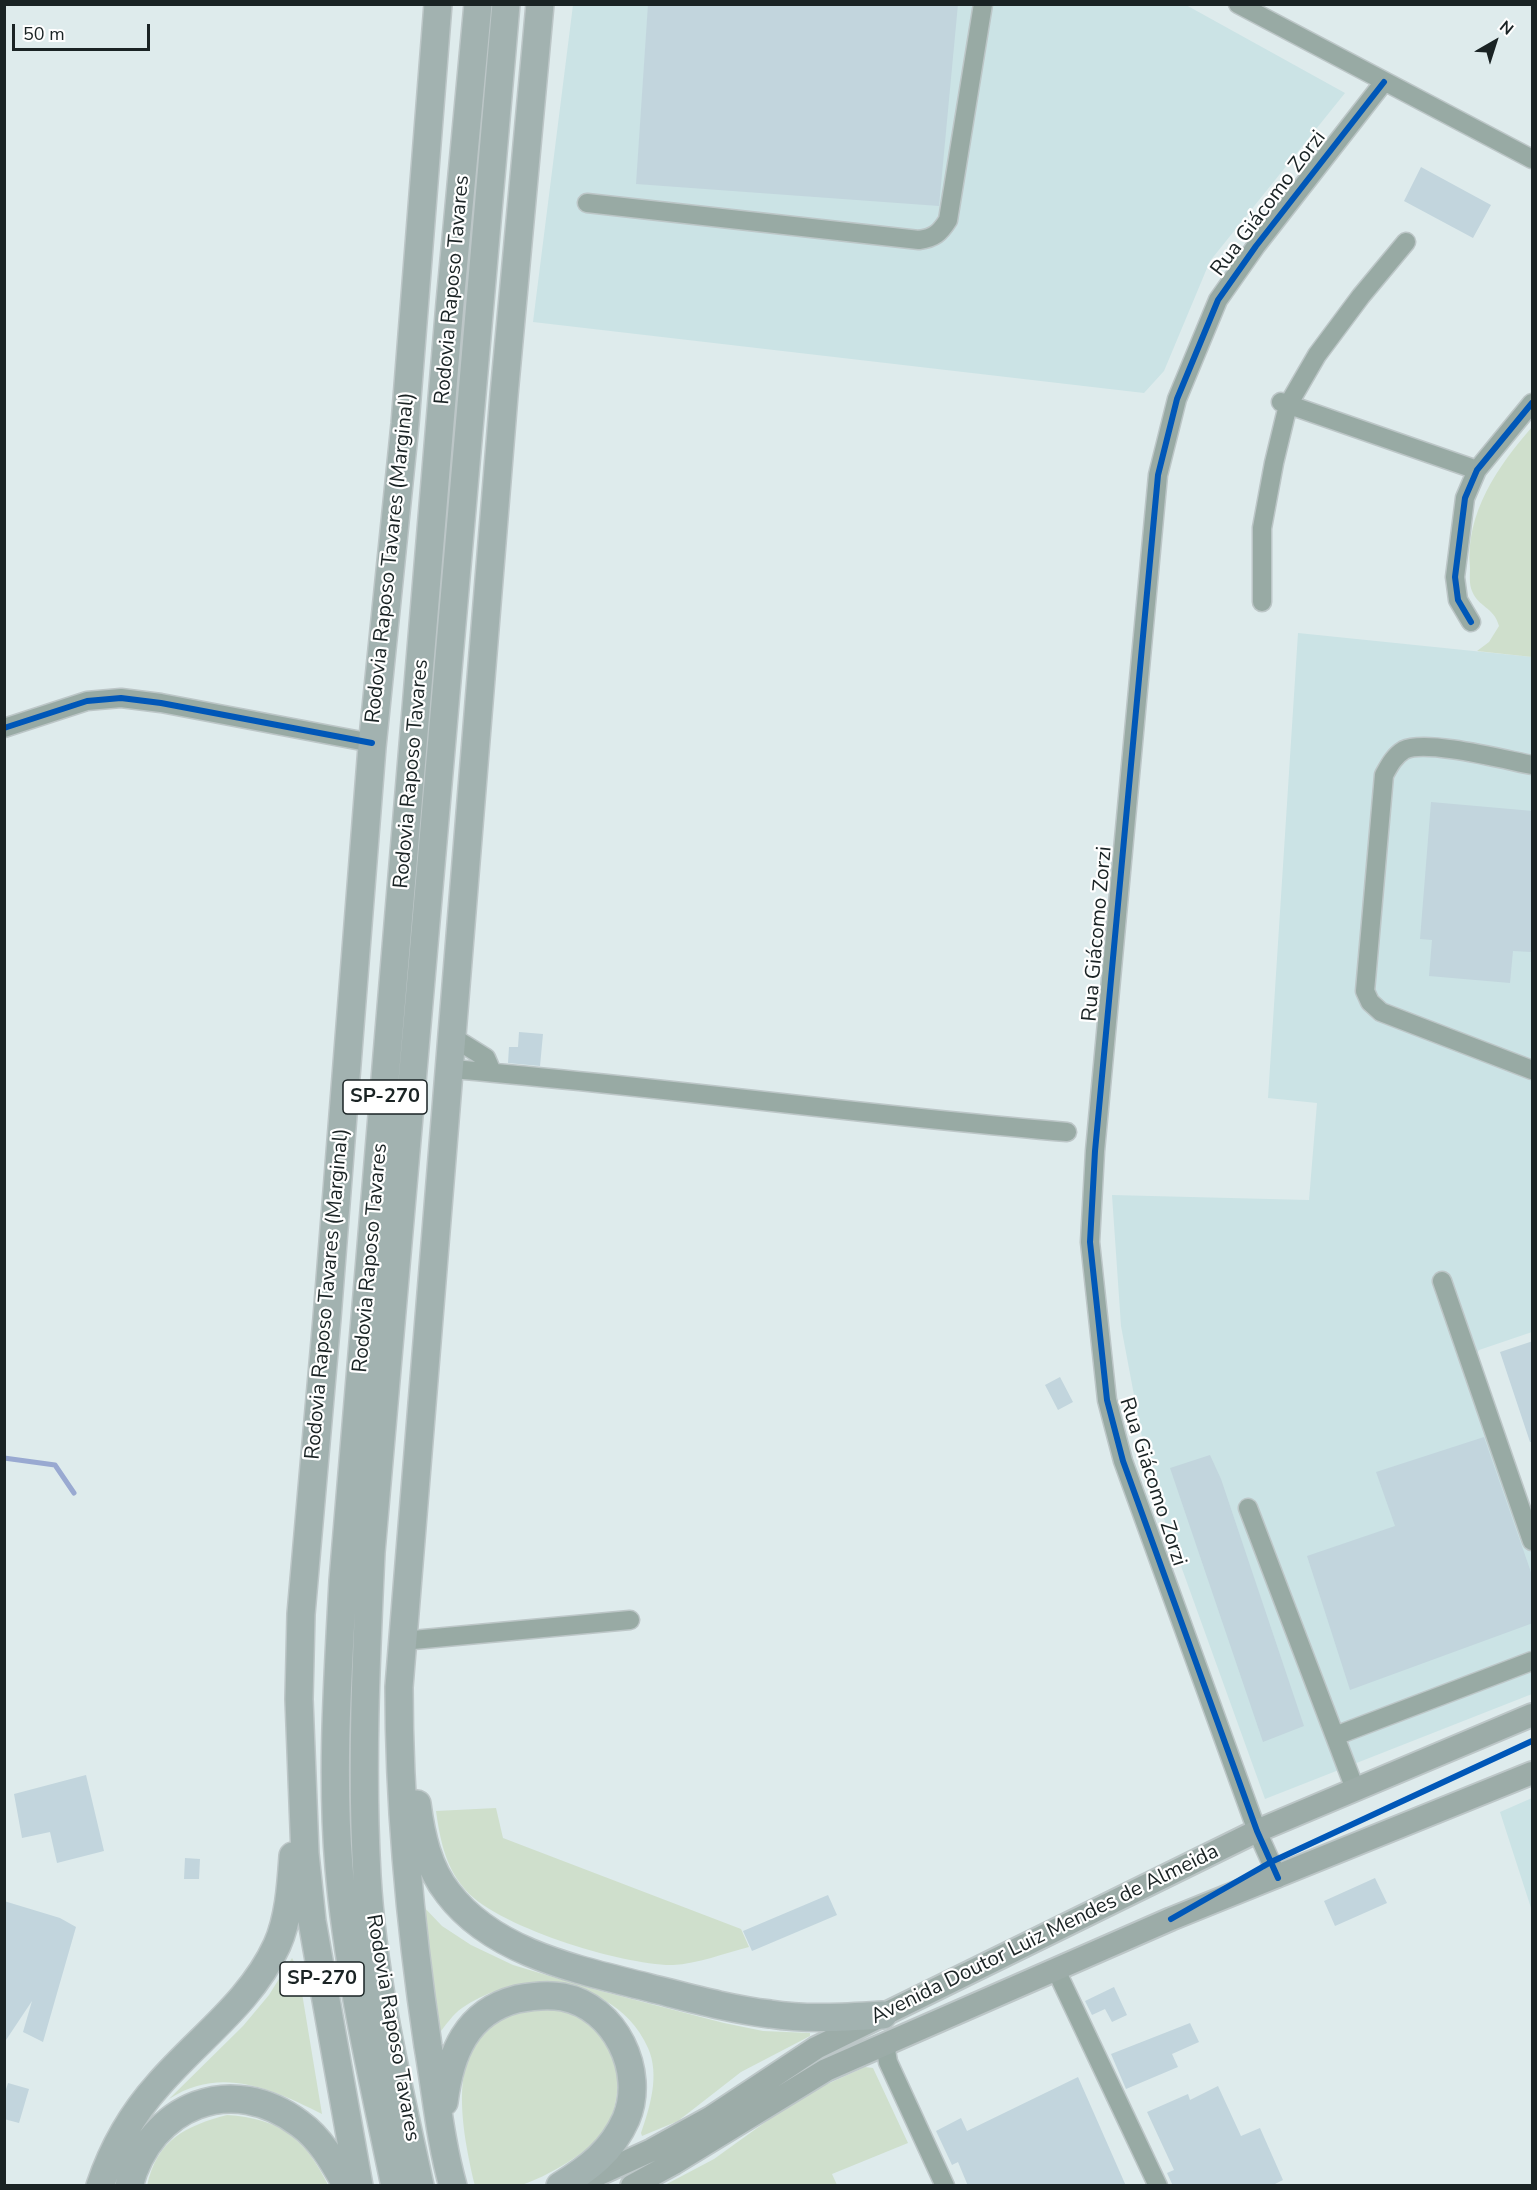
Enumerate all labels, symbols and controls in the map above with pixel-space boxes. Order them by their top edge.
scale bar [15,12,153,50]
north arrow [1465,12,1525,72]
text: N [1495,16,1518,40]
text: 50 m [23,22,65,46]
street label: Rua Giácomo Zorzi [1206,126,1332,282]
street label: Rodovia Raposo Tavares [430,174,476,406]
street label: Rodovia Raposo Tavares (Marginal) [361,391,421,725]
street label: Rodovia Raposo Tavares [389,658,435,890]
street label: Rua Giácomo Zorzi [1078,845,1118,1023]
road number: SP-270 [343,1080,427,1114]
street label: Rodovia Raposo Tavares (Marginal) [301,1127,355,1461]
street label: Rodovia Raposo Tavares [348,1142,394,1374]
street label: Rua Giácomo Zorzi [1113,1395,1191,1569]
street label: Avenida Doutor Luiz Mendes de Almeida [867,1840,1223,2030]
street label: Rodovia Raposo Tavares [360,1912,424,2144]
road number: SP-270 [280,1962,364,1996]

